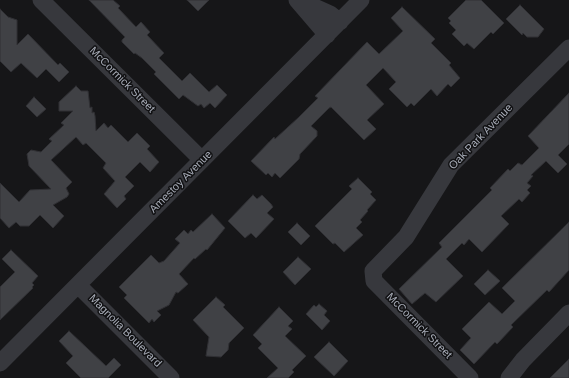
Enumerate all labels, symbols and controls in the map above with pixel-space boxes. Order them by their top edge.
street label: McCormick Street [86,44,158,116]
street label: Oak Park Avenue [446,101,516,173]
street label: Amestoy Avenue [147,148,215,216]
street label: McCormick Street [383,290,455,362]
street label: Magnolia Boulevard [86,292,164,370]

